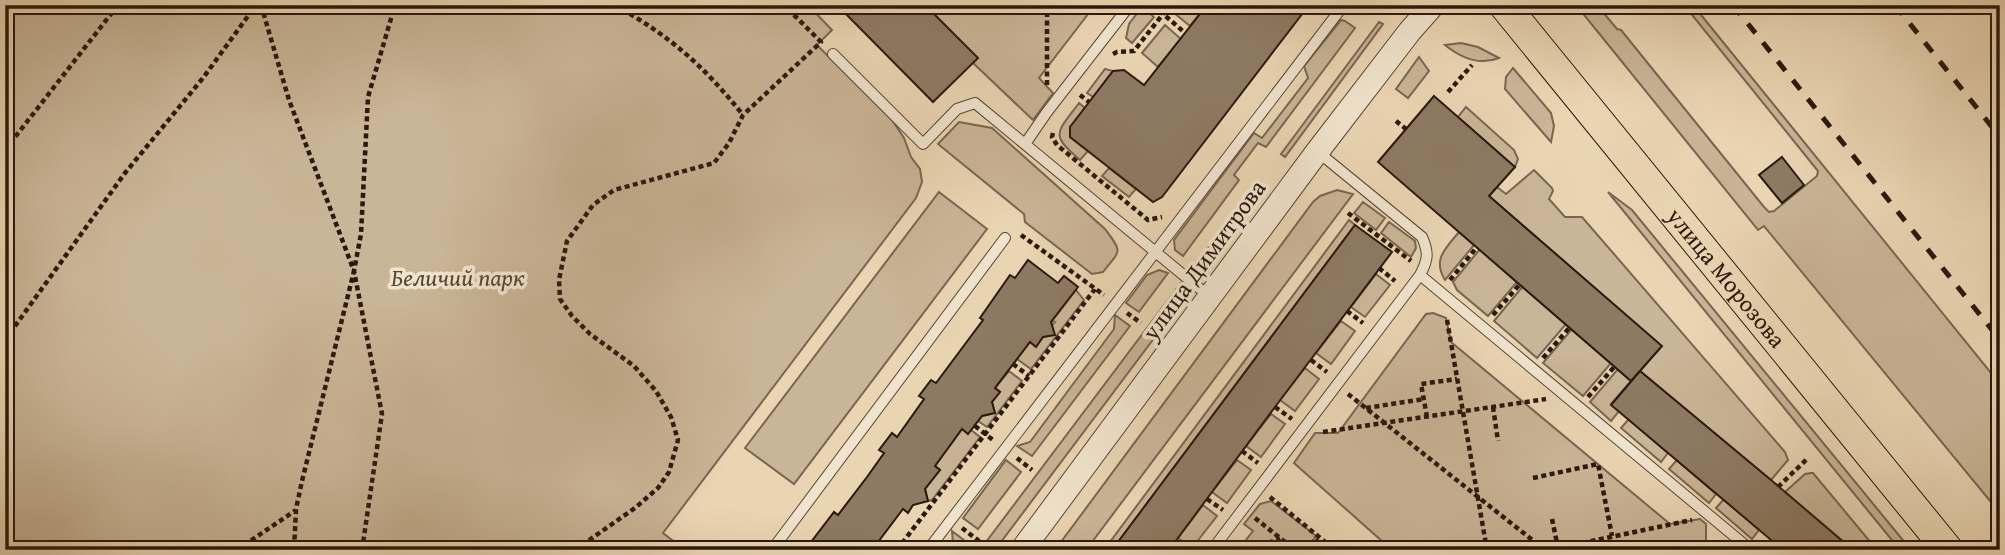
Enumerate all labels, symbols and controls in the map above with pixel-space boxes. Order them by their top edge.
street label: улица Димитрова [1133,172,1274,348]
street label: улица Морозова [1658,199,1795,356]
park label: Беличий парк [391,260,525,295]

